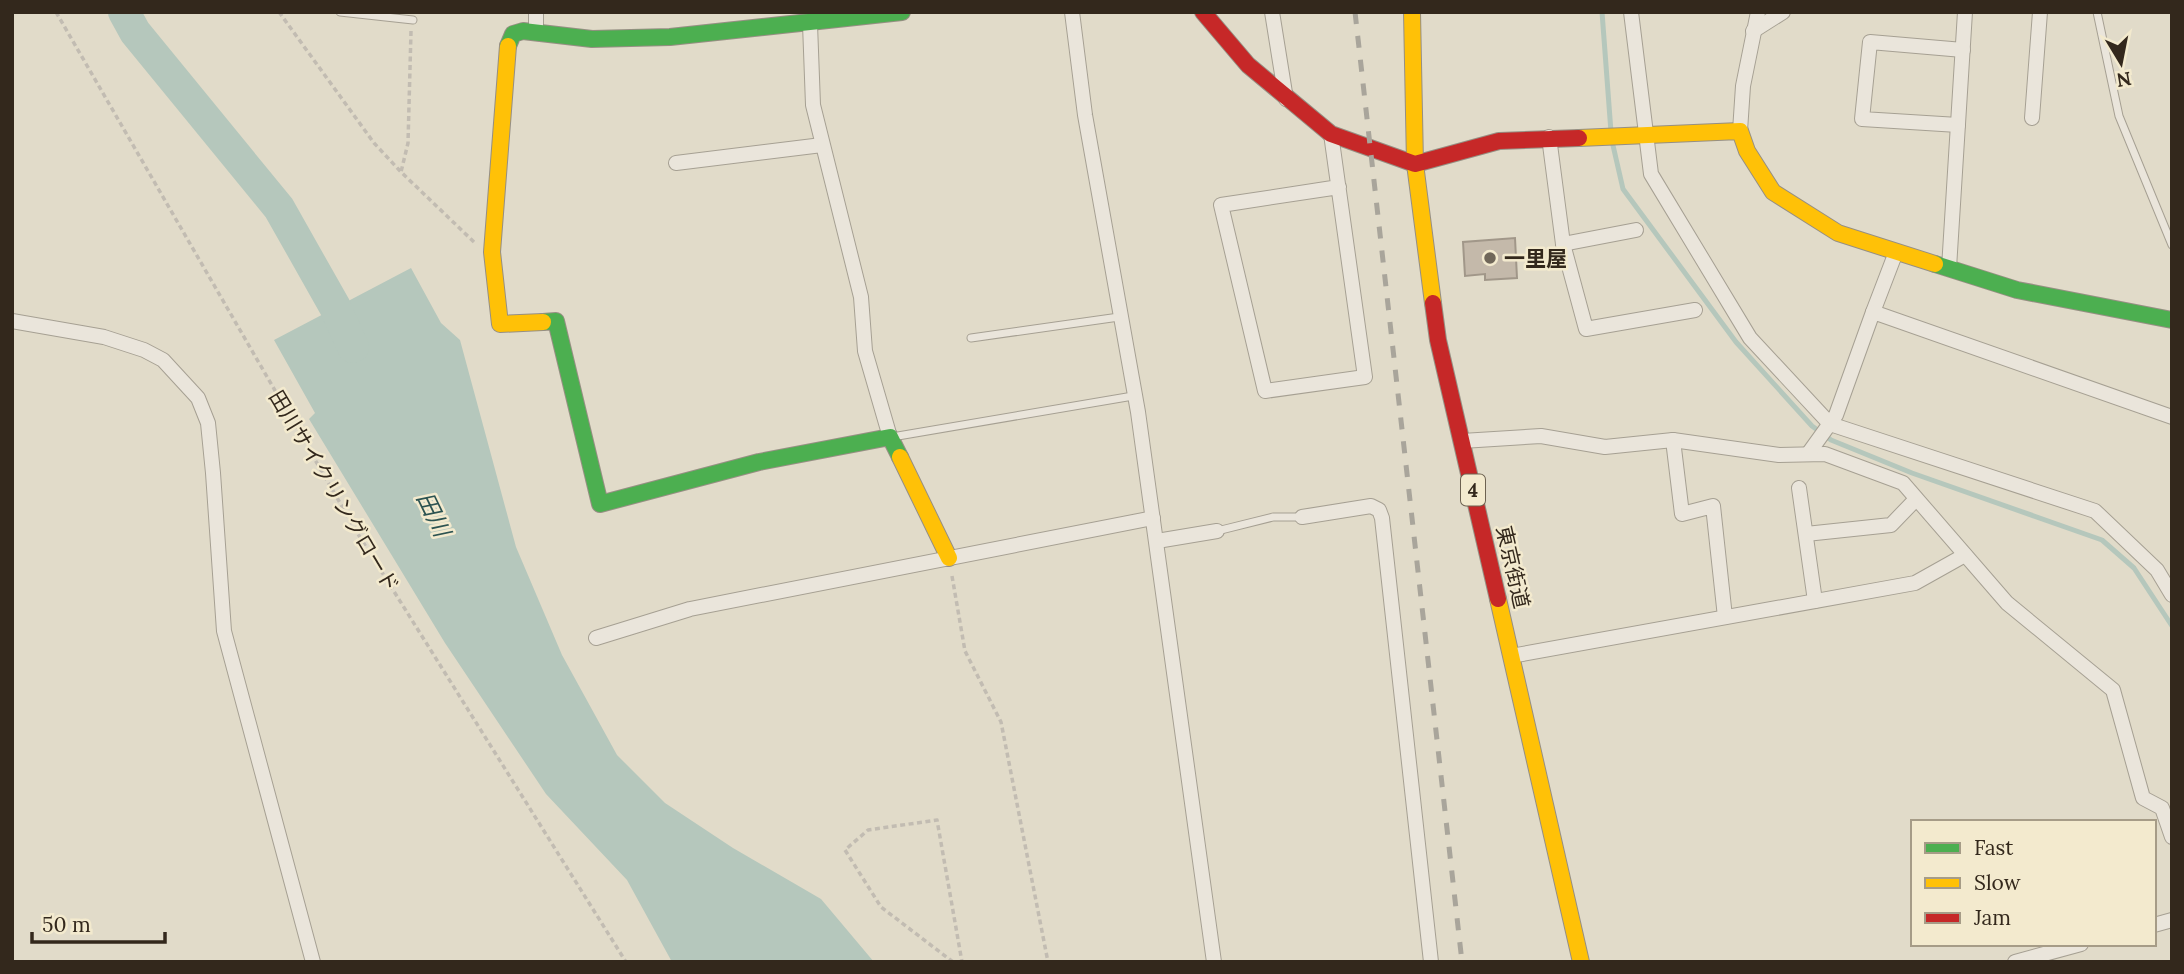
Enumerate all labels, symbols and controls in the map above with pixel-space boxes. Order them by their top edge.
north arrow [2086,28,2156,98]
text: N [2114,67,2133,93]
place label: 一里屋 [1504,245,1567,272]
marker: 一里屋 [1482,250,1498,266]
street label: 田川サイクリングロード [263,385,405,597]
road number: 4 [1461,475,1485,505]
water label: 田川 [411,487,458,544]
street label: 東京街道 [1490,523,1536,611]
legend [1911,820,2156,946]
text: Fast [1974,834,2014,861]
text: Slow [1974,869,2021,896]
scale bar [32,900,164,944]
text: Jam [1973,904,2011,931]
text: 50 m [42,911,91,938]

